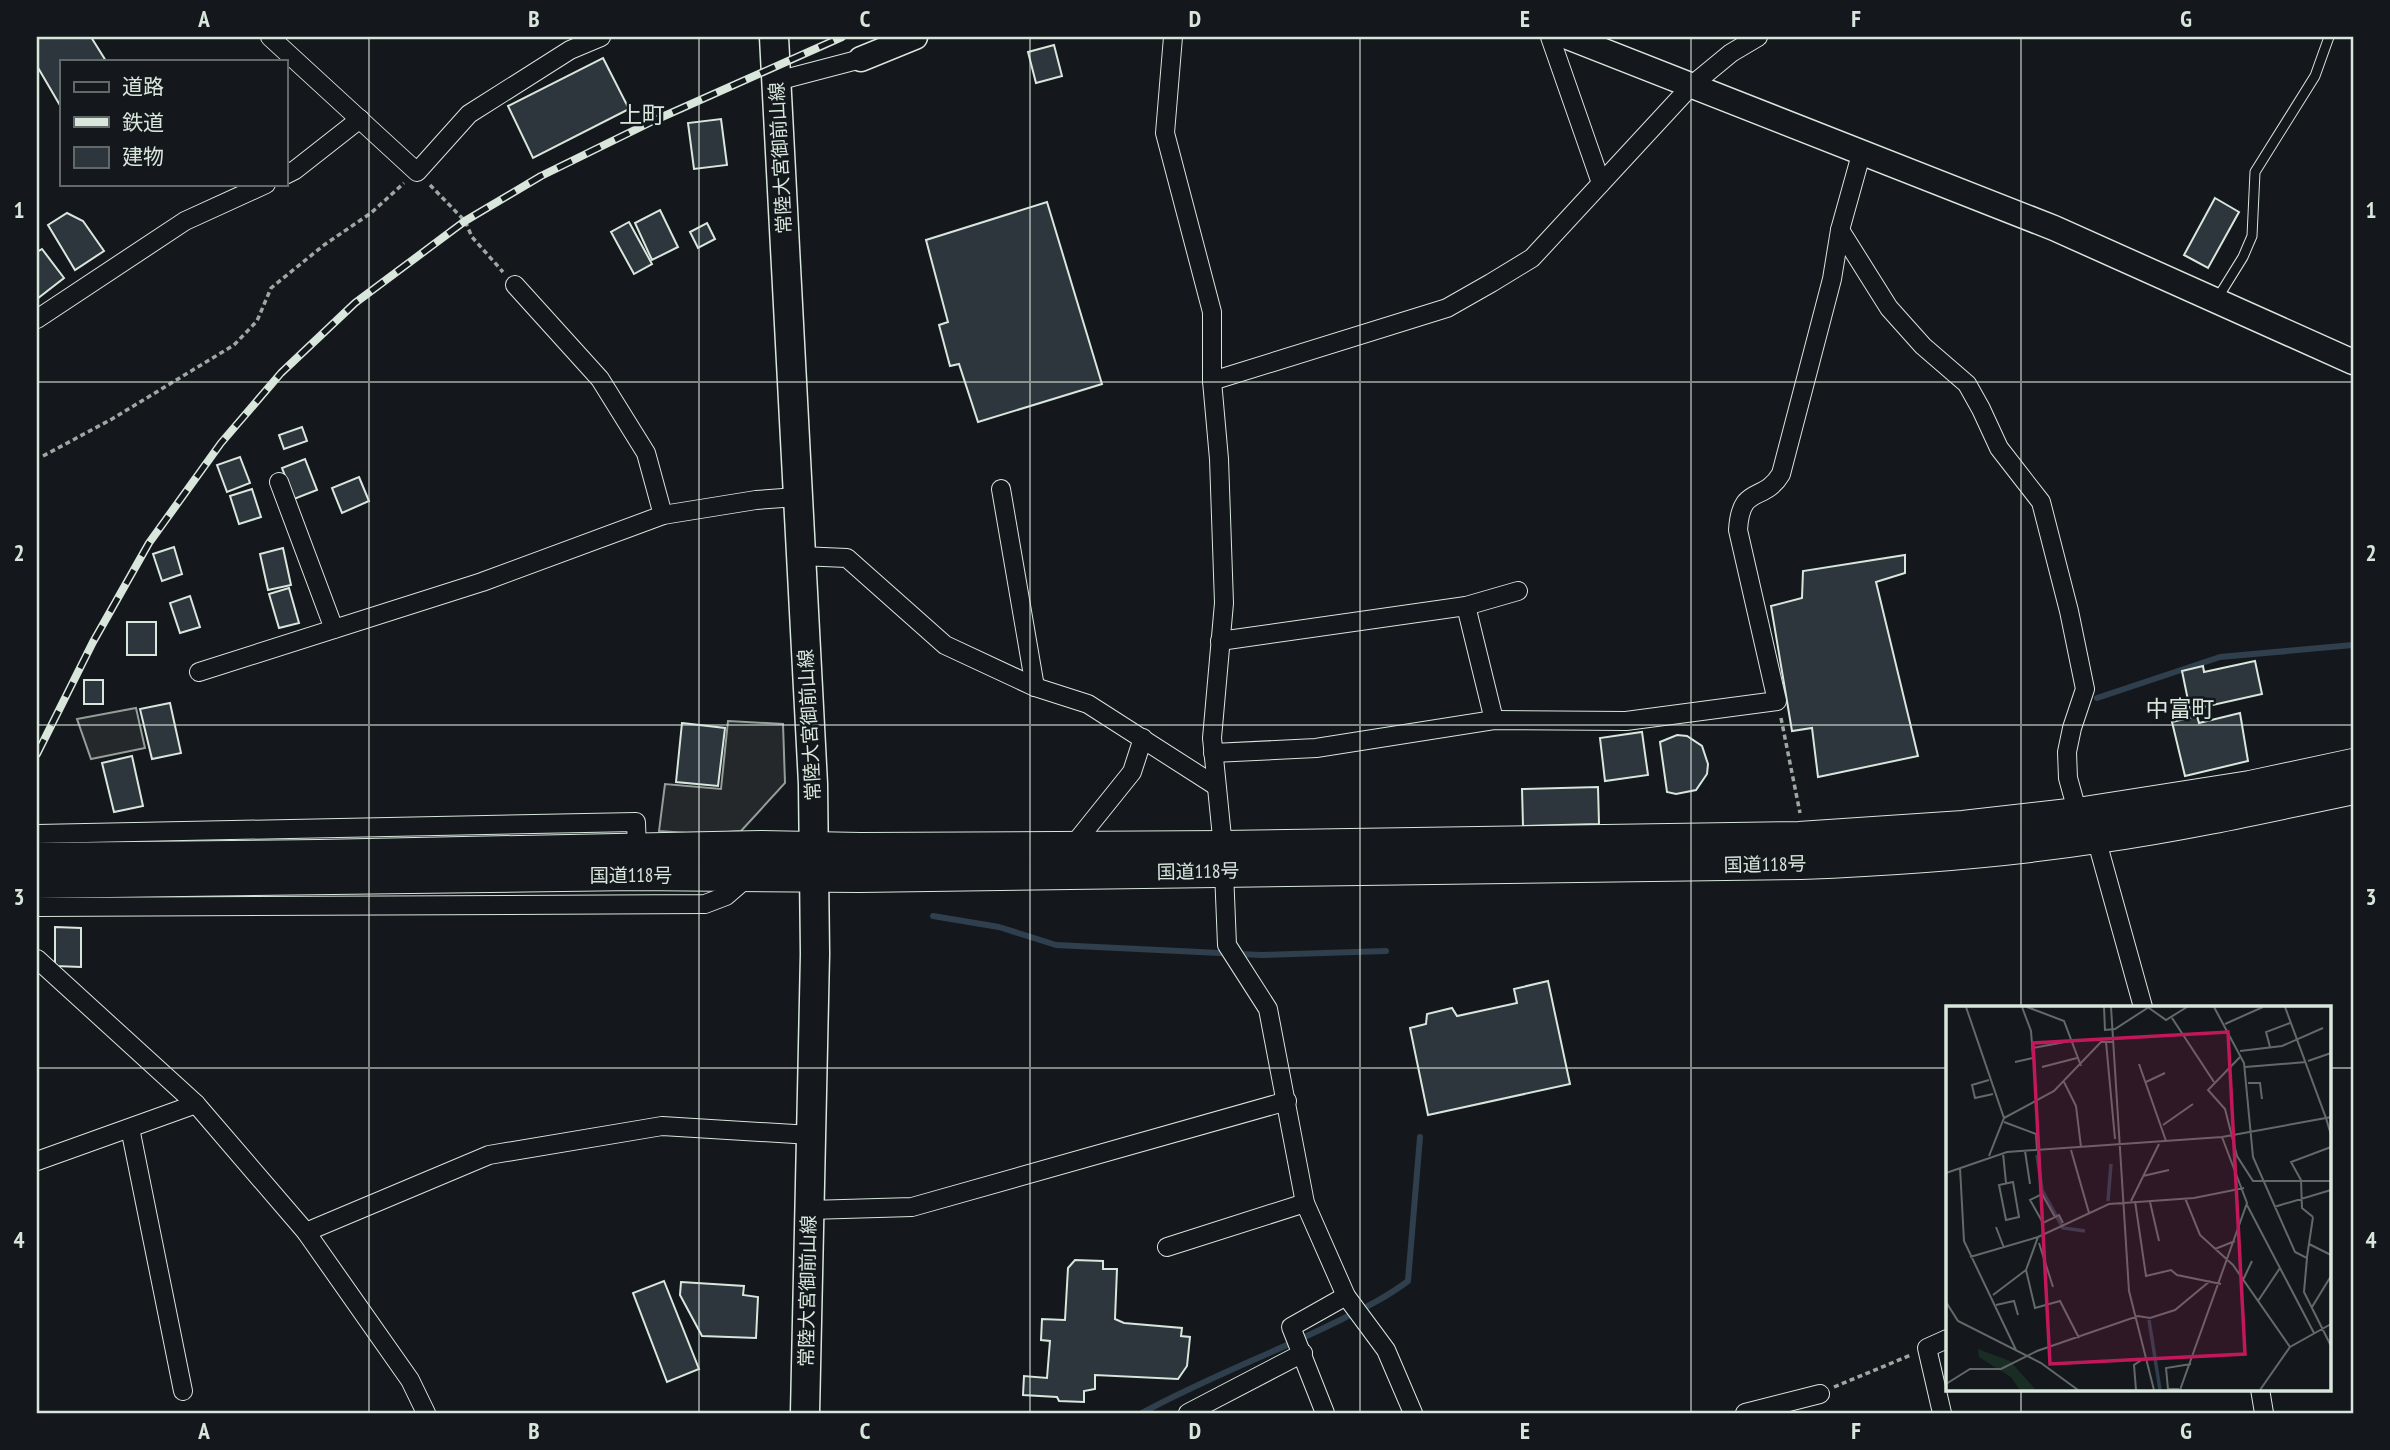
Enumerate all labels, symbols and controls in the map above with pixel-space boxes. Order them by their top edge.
text: A [197,4,210,33]
text: B [528,4,540,33]
text: C [860,4,871,33]
text: D [1189,4,1201,33]
text: E [1520,4,1530,33]
text: F [1851,4,1861,33]
text: G [2180,4,2192,33]
legend [60,60,287,186]
text: 道路 [122,73,164,100]
street label: 常陸大宮御前山線 [764,81,796,235]
district label: 上町 [619,100,665,129]
text: 鉄道 [122,109,164,136]
text: 建物 [122,143,164,170]
text: 1 [14,195,25,224]
text: 1 [2366,195,2377,224]
text: 2 [14,538,25,567]
text: 2 [2366,538,2377,567]
street label: 常陸大宮御前山線 [793,648,825,802]
district label: 中富町 [2146,694,2215,723]
street label: 国道118号 [1723,851,1807,877]
street label: 国道118号 [1156,858,1240,884]
street label: 国道118号 [590,863,672,887]
text: 3 [14,882,25,911]
text: 3 [2366,882,2377,911]
inset map [1946,1006,2330,1390]
street label: 常陸大宮御前山線 [794,1215,820,1367]
text: 4 [14,1225,25,1254]
text: 4 [2366,1225,2377,1254]
text: A [197,1416,210,1445]
text: B [528,1416,540,1445]
text: C [860,1416,871,1445]
text: D [1189,1416,1201,1445]
text: E [1520,1416,1530,1445]
text: F [1851,1416,1861,1445]
text: G [2180,1416,2192,1445]

